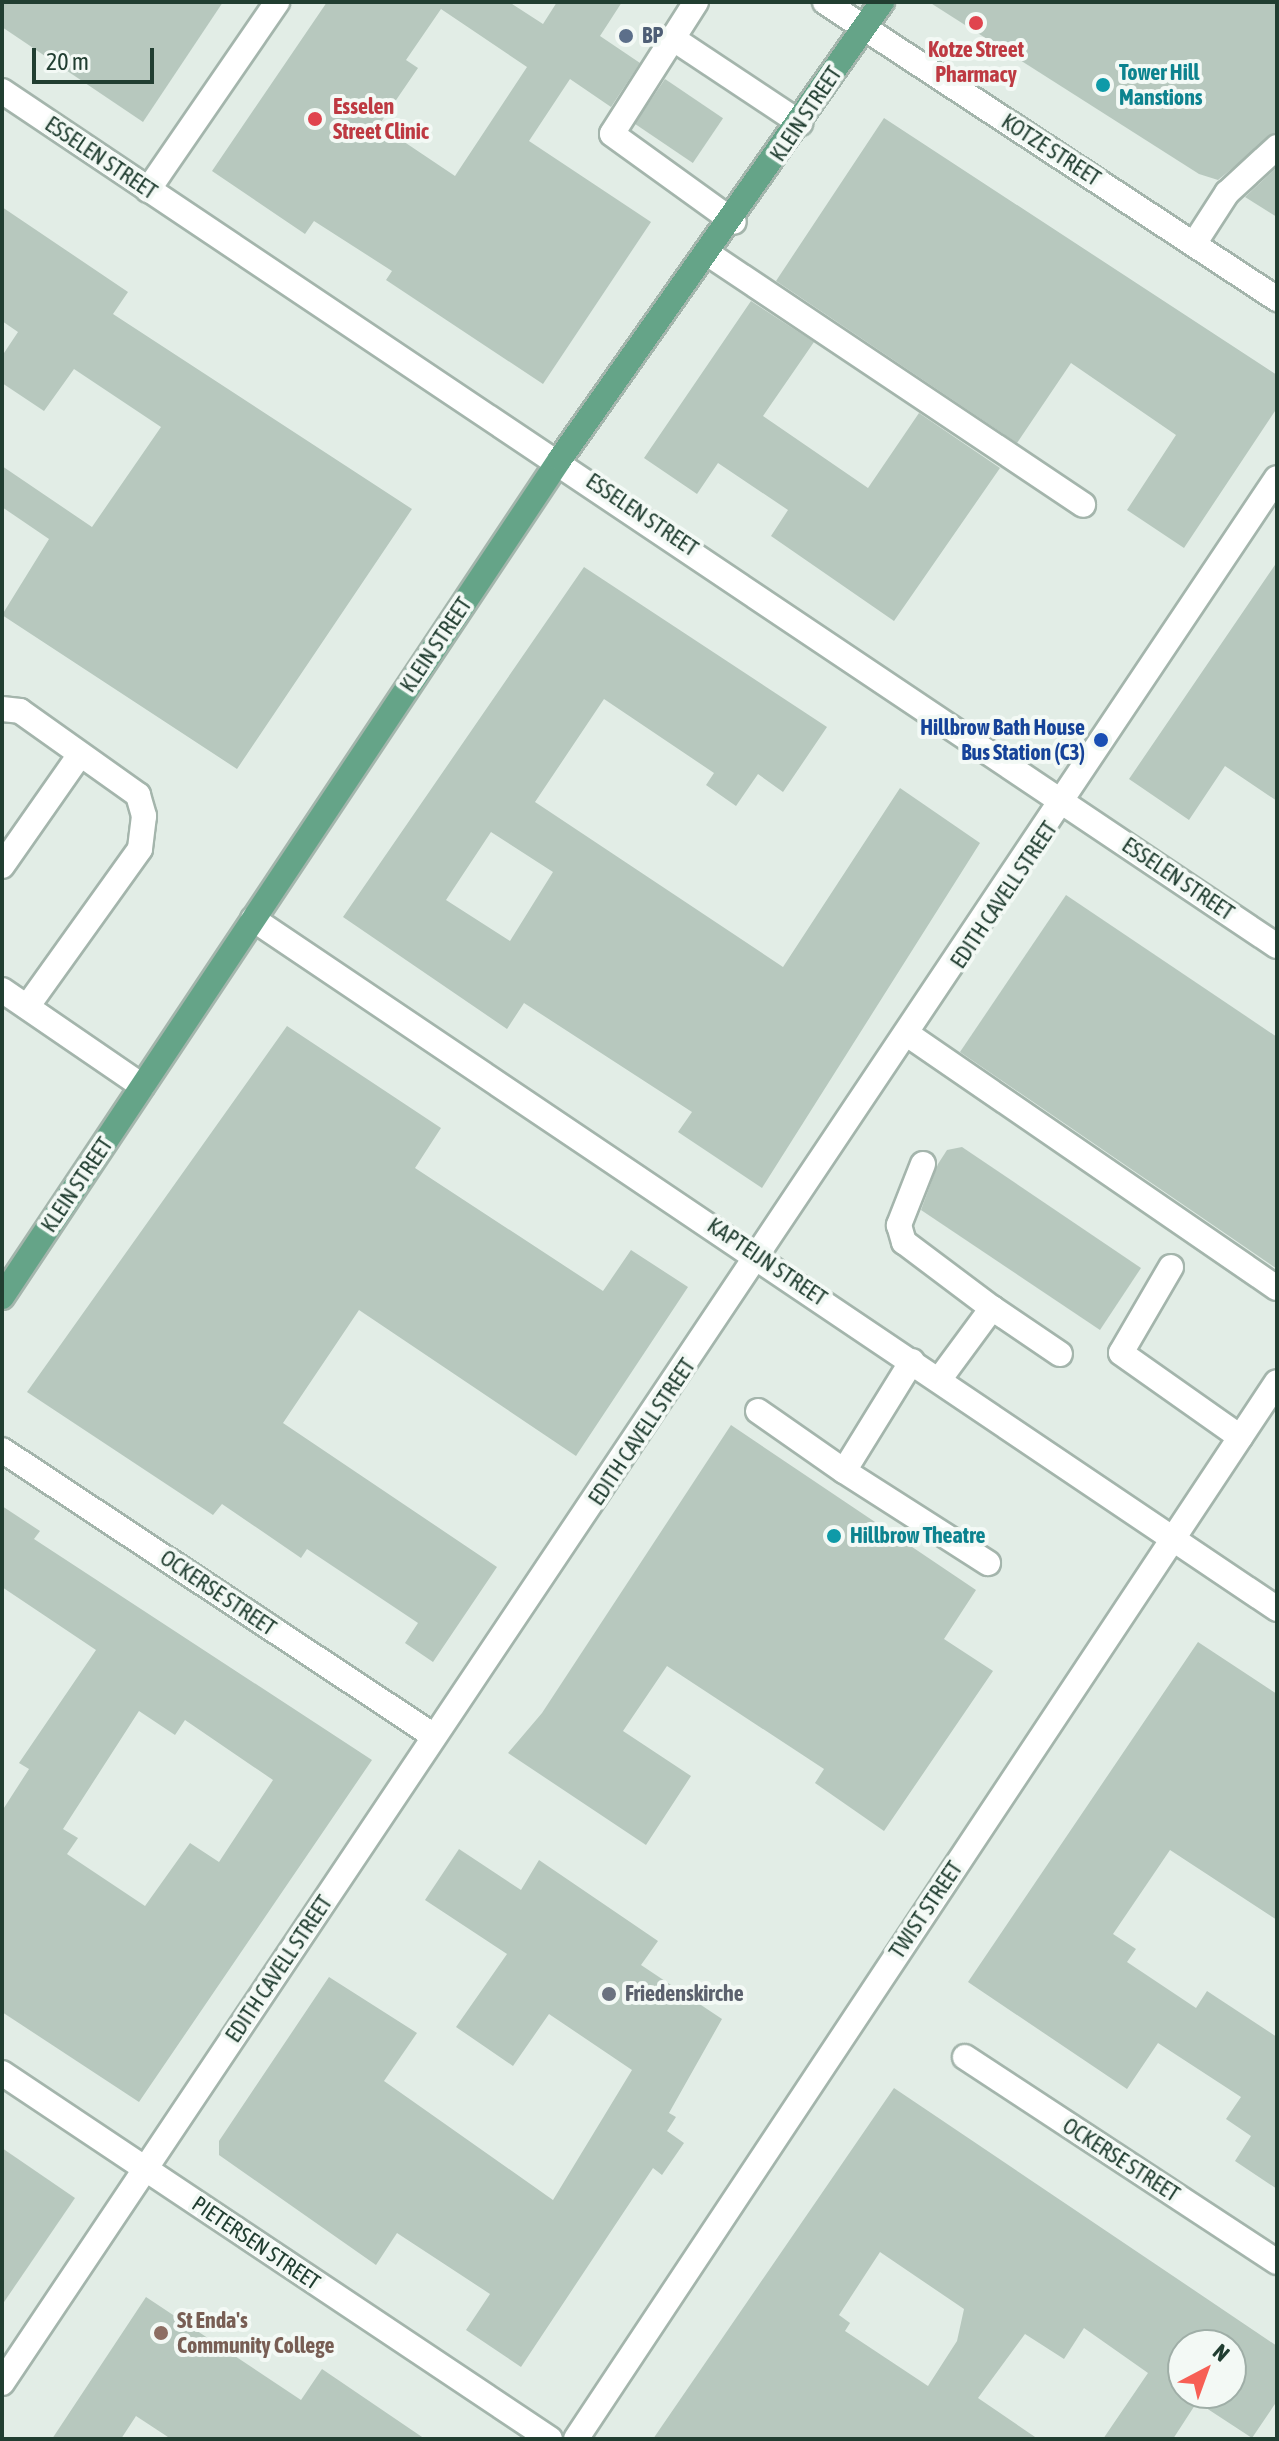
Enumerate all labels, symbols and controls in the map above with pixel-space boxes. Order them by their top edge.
marker: Kotze Street Pharmacy [967,14,985,32]
place label: BP [642,23,663,49]
marker: BP [617,27,635,45]
scale bar [36,32,158,82]
place label: Kotze Street Pharmacy [928,36,1024,88]
text: 20 m [46,48,89,75]
place label: Tower Hill Manstions [1119,59,1203,110]
street label: KLEIN STREET [765,62,847,166]
marker: Tower Hill Manstions [1094,76,1112,94]
place label: Esselen Street Clinic [333,93,429,144]
marker: Esselen Street Clinic [304,108,326,130]
street label: KOTZE STREET [997,108,1105,192]
street label: ESSELEN STREET [40,111,162,205]
street label: ESSELEN STREET [581,468,703,562]
street label: KLEIN STREET [395,593,477,697]
place label: Hillbrow Bath House Bus Station (C3) [920,714,1085,766]
marker: Hillbrow Bath House Bus Station (C3) [1092,731,1110,749]
street label: EDITH CAVELL STREET [945,817,1063,973]
street label: ESSELEN STREET [1117,832,1239,926]
street label: KLEIN STREET [36,1133,118,1237]
street label: KAPTEIJN STREET [702,1212,832,1312]
street label: EDITH CAVELL STREET [583,1354,701,1510]
place label: Hillbrow Theatre [850,1523,986,1549]
marker: Hillbrow Theatre [825,1527,843,1545]
street label: OCKERSE STREET [155,1545,281,1641]
street label: TWIST STREET [884,1856,968,1964]
street label: EDITH CAVELL STREET [220,1891,338,2047]
place label: Friedenskirche [625,1981,744,2007]
marker: Friedenskirche [600,1985,618,2003]
street label: OCKERSE STREET [1058,2112,1184,2208]
street label: PIETERSEN STREET [187,2190,325,2296]
place label: St Enda's Community College [177,2307,334,2358]
marker: St Enda's Community College [152,2324,170,2342]
north arrow [1167,2329,1247,2409]
text: N [1208,2338,1235,2366]

